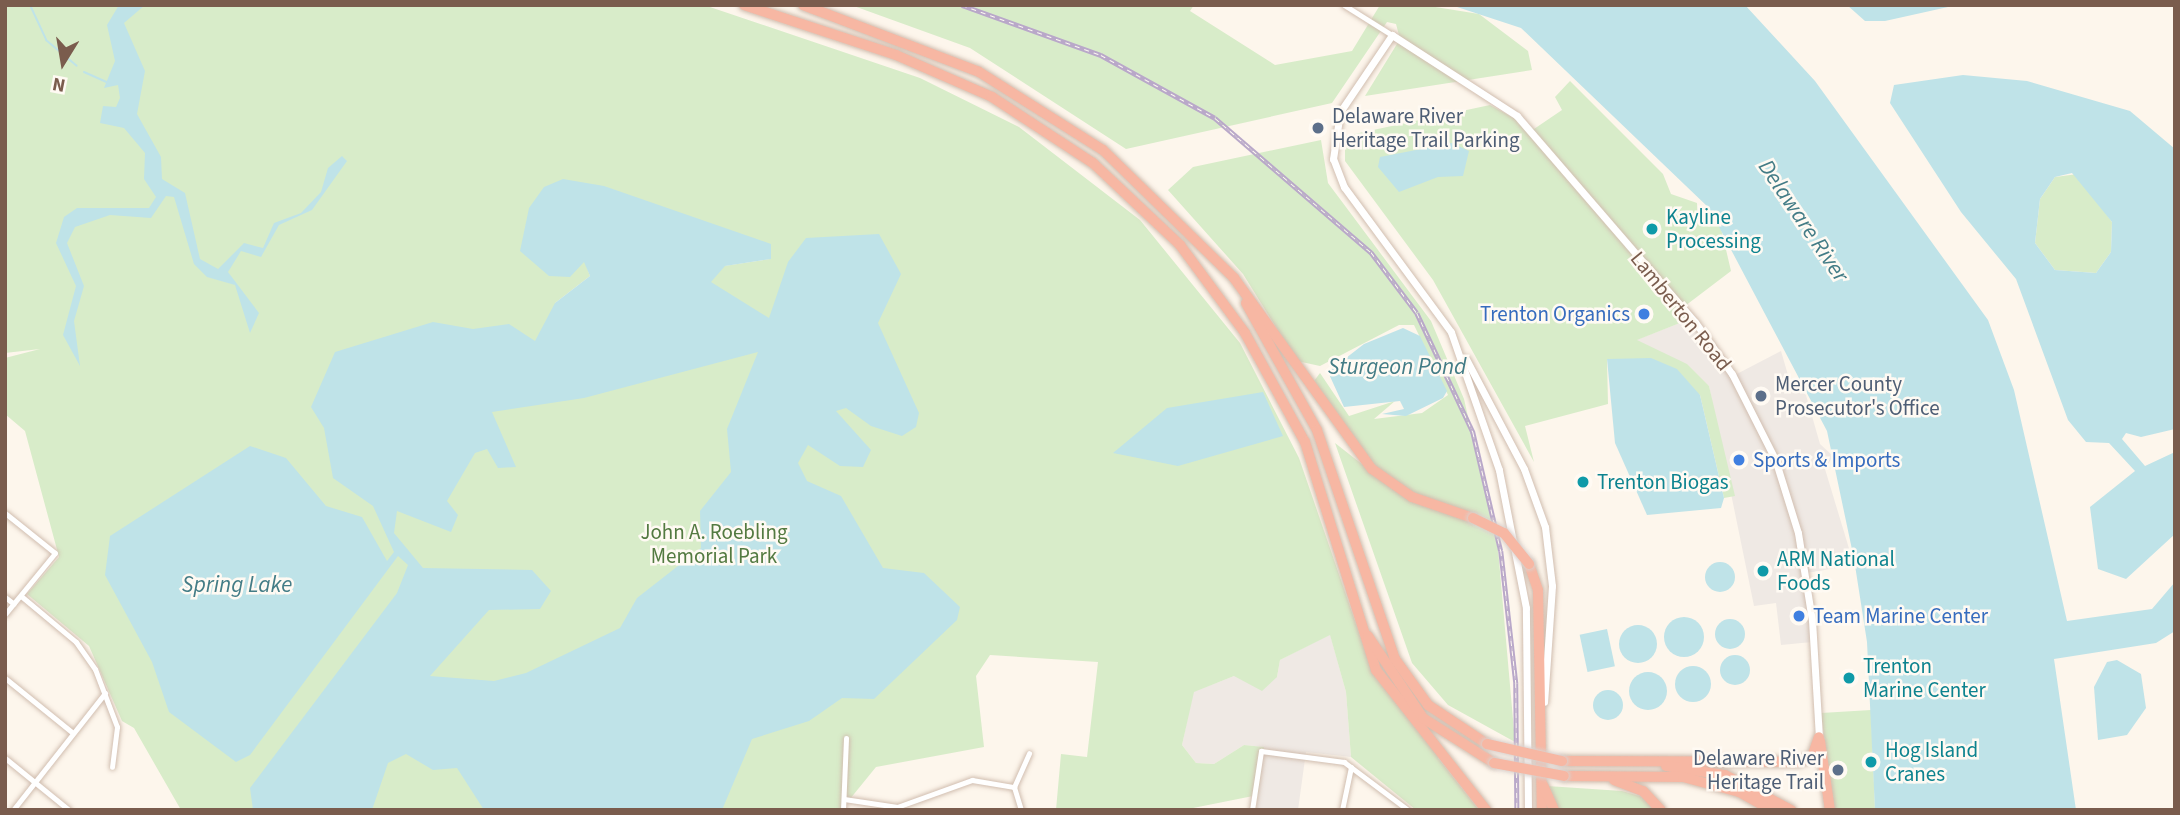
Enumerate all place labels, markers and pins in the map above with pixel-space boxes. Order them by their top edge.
place label: Delaware River Heritage Trail Parking [1332,103,1520,153]
marker: Delaware River Heritage Trail Parking [1310,120,1326,136]
place label: Kayline Processing [1666,204,1761,254]
marker: Kayline Processing [1644,221,1660,237]
place label: Trenton Organics [1480,301,1630,327]
marker: Trenton Organics [1636,306,1652,322]
place label: Mercer County Prosecutor's Office [1775,371,1940,421]
marker: Mercer County Prosecutor's Office [1753,388,1769,404]
place label: Sports & Imports [1753,447,1900,473]
marker: Sports & Imports [1731,452,1747,468]
place label: Trenton Biogas [1597,469,1729,495]
marker: Trenton Biogas [1575,474,1591,490]
place label: ARM National Foods [1777,546,1895,596]
marker: ARM National Foods [1755,563,1771,579]
place label: Team Marine Center [1813,603,1988,629]
marker: Team Marine Center [1791,608,1807,624]
place label: Trenton Marine Center [1863,653,1986,703]
marker: Trenton Marine Center [1841,670,1857,686]
place label: Hog Island Cranes [1885,737,1978,787]
place label: Delaware River Heritage Trail [1693,745,1824,795]
marker: Hog Island Cranes [1863,754,1879,770]
marker: Delaware River Heritage Trail [1830,762,1846,778]

